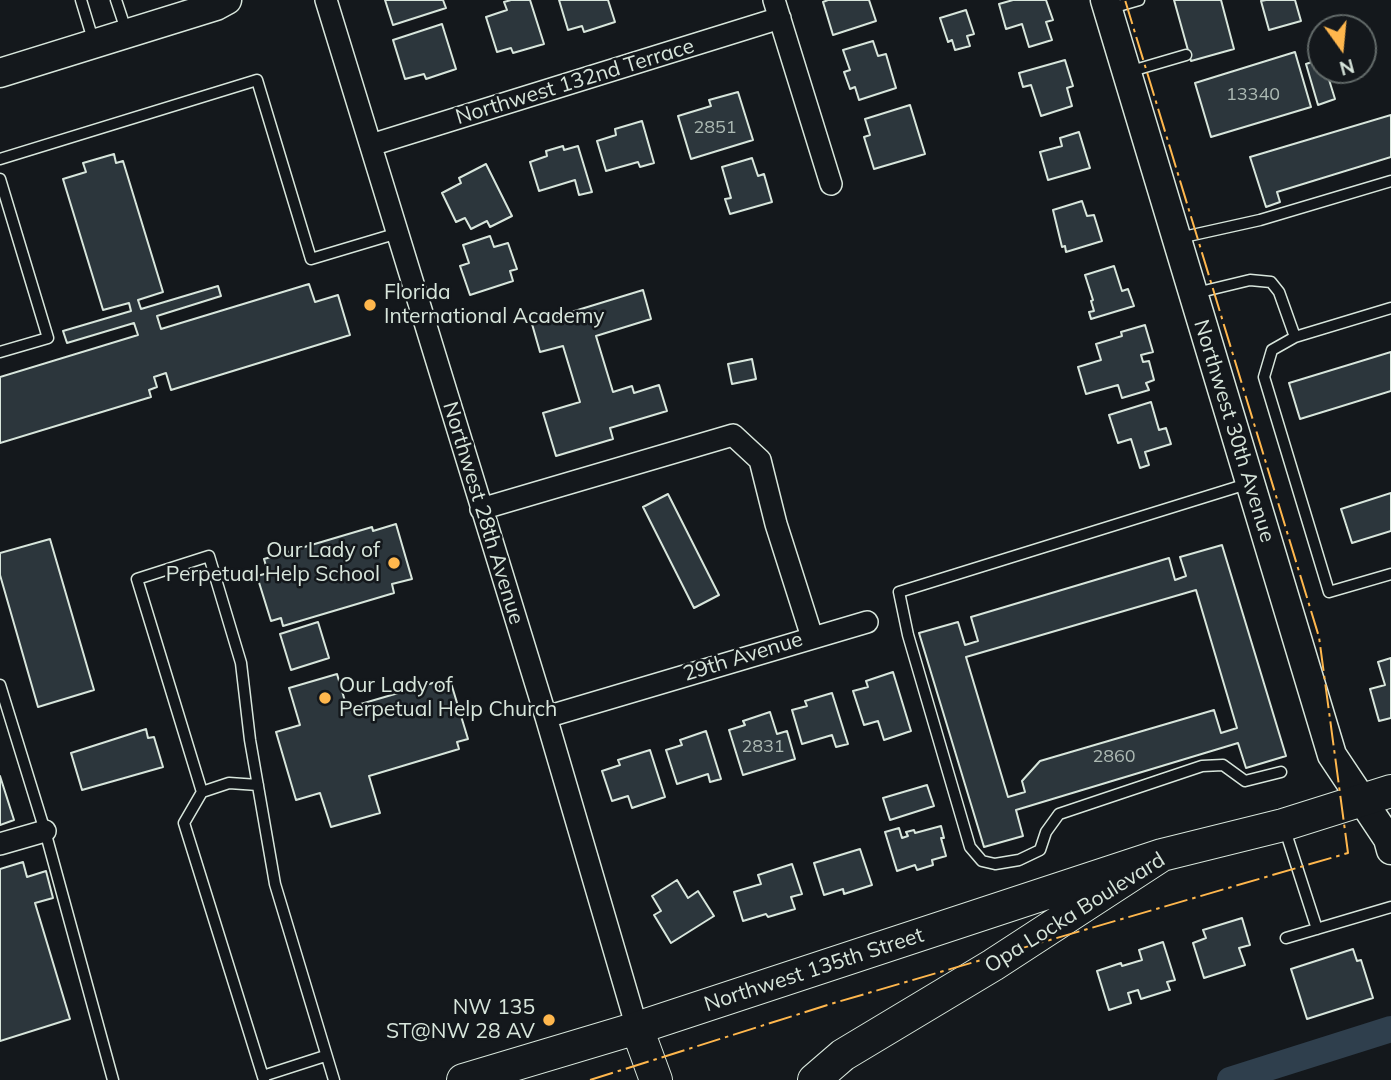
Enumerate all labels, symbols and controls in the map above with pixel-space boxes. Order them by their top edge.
north arrow [1307,14,1377,84]
street label: Northwest 132nd Terrace [453,34,697,130]
text: N [1337,54,1357,81]
house number: 13340 [1226,84,1280,106]
house number: 2851 [693,117,737,139]
place label: Florida International Academy [384,280,604,330]
marker: Florida International Academy [362,297,378,313]
street label: Northwest 30th Avenue [1188,317,1280,545]
street label: Northwest 28th Avenue [437,399,529,627]
place label: Our Lady of Perpetual Help School [166,538,380,588]
marker: Our Lady of Perpetual Help School [386,555,402,571]
street label: 29th Avenue [680,627,806,687]
place label: Our Lady of Perpetual Help Church [339,673,557,723]
marker: Our Lady of Perpetual Help Church [317,690,333,706]
house number: 2831 [741,736,785,758]
house number: 2860 [1092,746,1136,768]
street label: Opa Locka Boulevard [980,847,1170,979]
street label: Northwest 135th Street [701,923,927,1017]
place label: NW 135 ST@NW 28 AV [386,995,535,1045]
marker: NW 135 ST@NW 28 AV [541,1012,557,1028]

